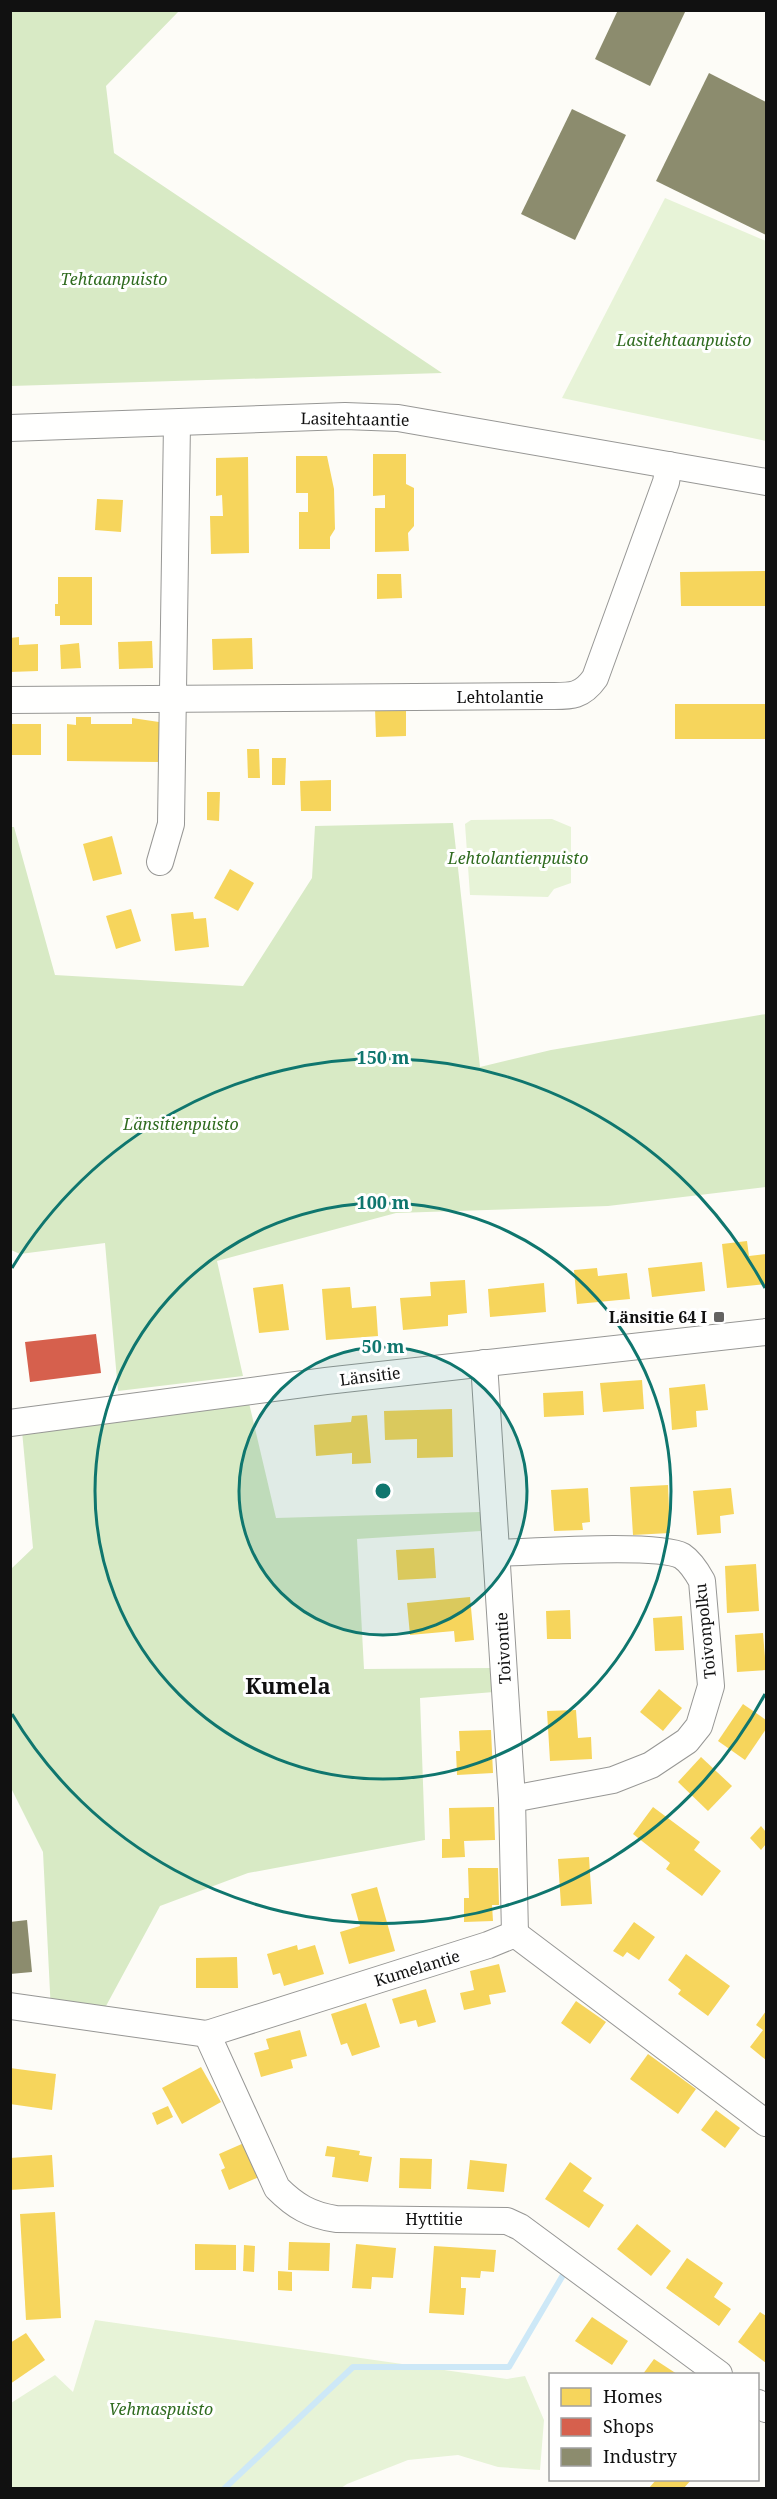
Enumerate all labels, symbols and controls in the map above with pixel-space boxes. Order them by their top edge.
park label: Tehtaanpuisto [61,268,167,290]
park label: Lasitehtaanpuisto [615,329,752,351]
street label: Lasitehtaantie [300,407,410,431]
street label: Lehtolantie [456,686,544,708]
park label: Lehtolantienpuisto [447,847,588,869]
text: 150 m [357,1045,410,1069]
park label: Länsitienpuisto [122,1113,239,1135]
text: 100 m [357,1190,410,1214]
place label: Länsitie 64 I [609,1306,707,1328]
marker: Länsitie 64 I [712,1310,726,1324]
text: 50 m [362,1334,405,1358]
street label: Länsitie [338,1361,402,1391]
centre of rings [373,1481,393,1501]
street label: Toivonpolku [689,1582,721,1680]
street label: Toivontie [490,1612,516,1684]
district label: Kumela [245,1670,331,1700]
street label: Kumelantie [372,1945,462,1991]
street label: Hyttitie [405,2208,463,2230]
legend [549,2373,759,2481]
text: Homes [603,2384,662,2408]
park label: Vehmaspuisto [109,2398,213,2420]
text: Shops [603,2414,654,2438]
text: Industry [603,2444,678,2468]

